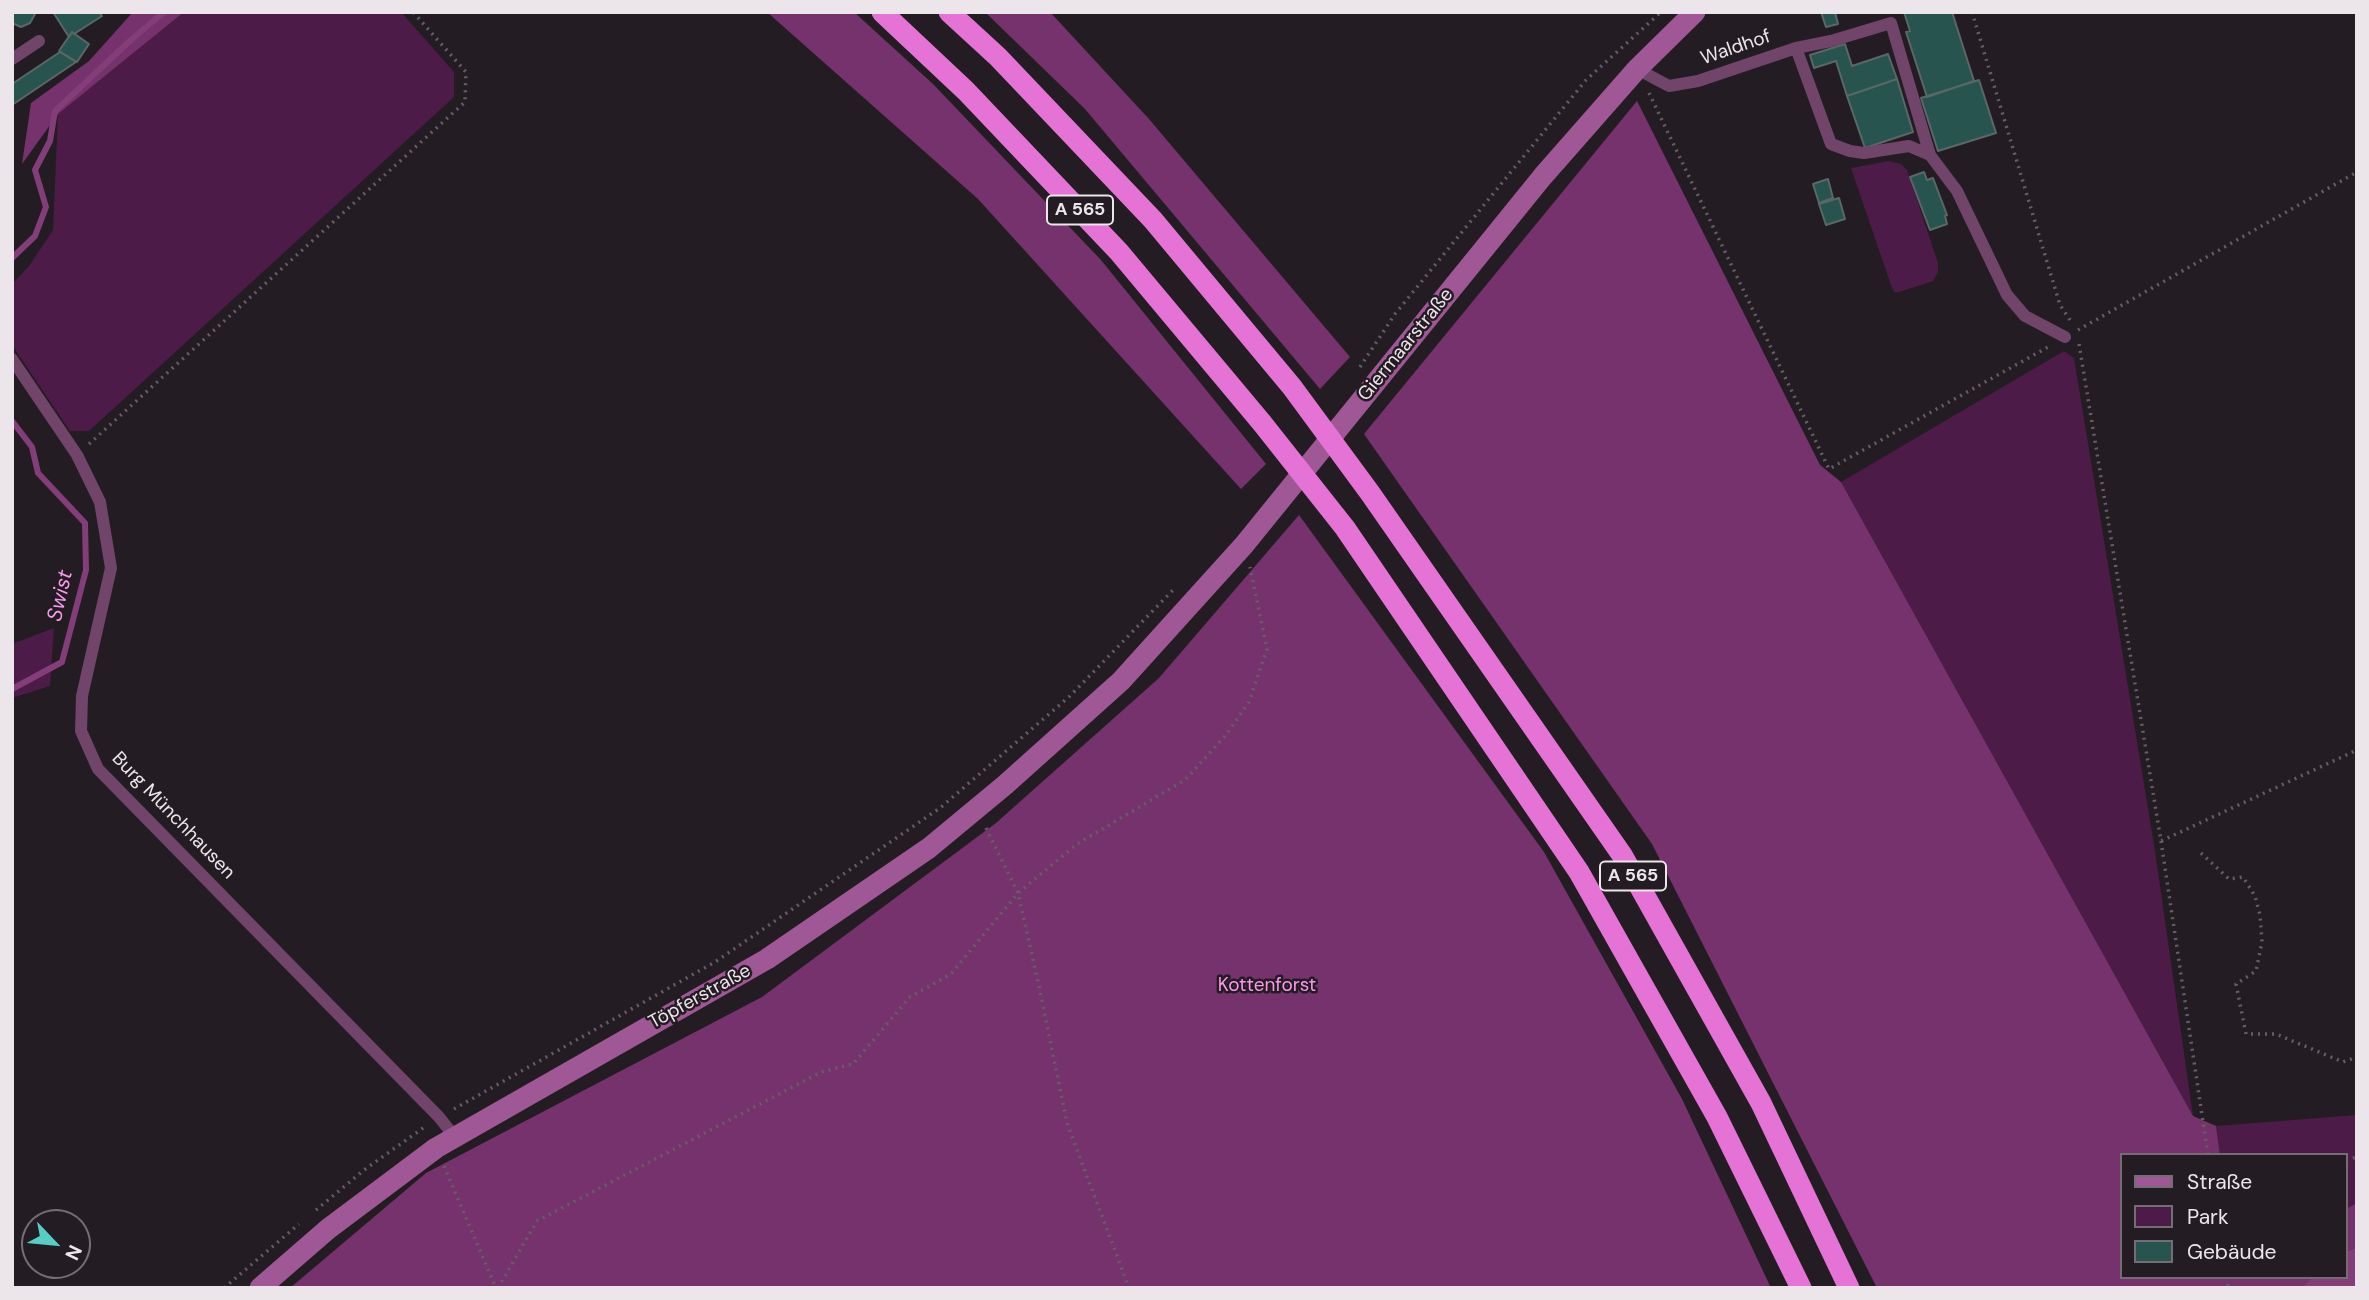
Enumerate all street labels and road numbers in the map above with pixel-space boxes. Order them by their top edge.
street label: Waldhof [1698,25,1774,71]
road number: A 565 [1047,196,1113,224]
street label: Giermaarstraße [1354,284,1458,406]
street label: Burg Münchhausen [107,748,239,884]
road number: A 565 [1600,862,1666,890]
street label: Töpferstraße [645,960,755,1034]

